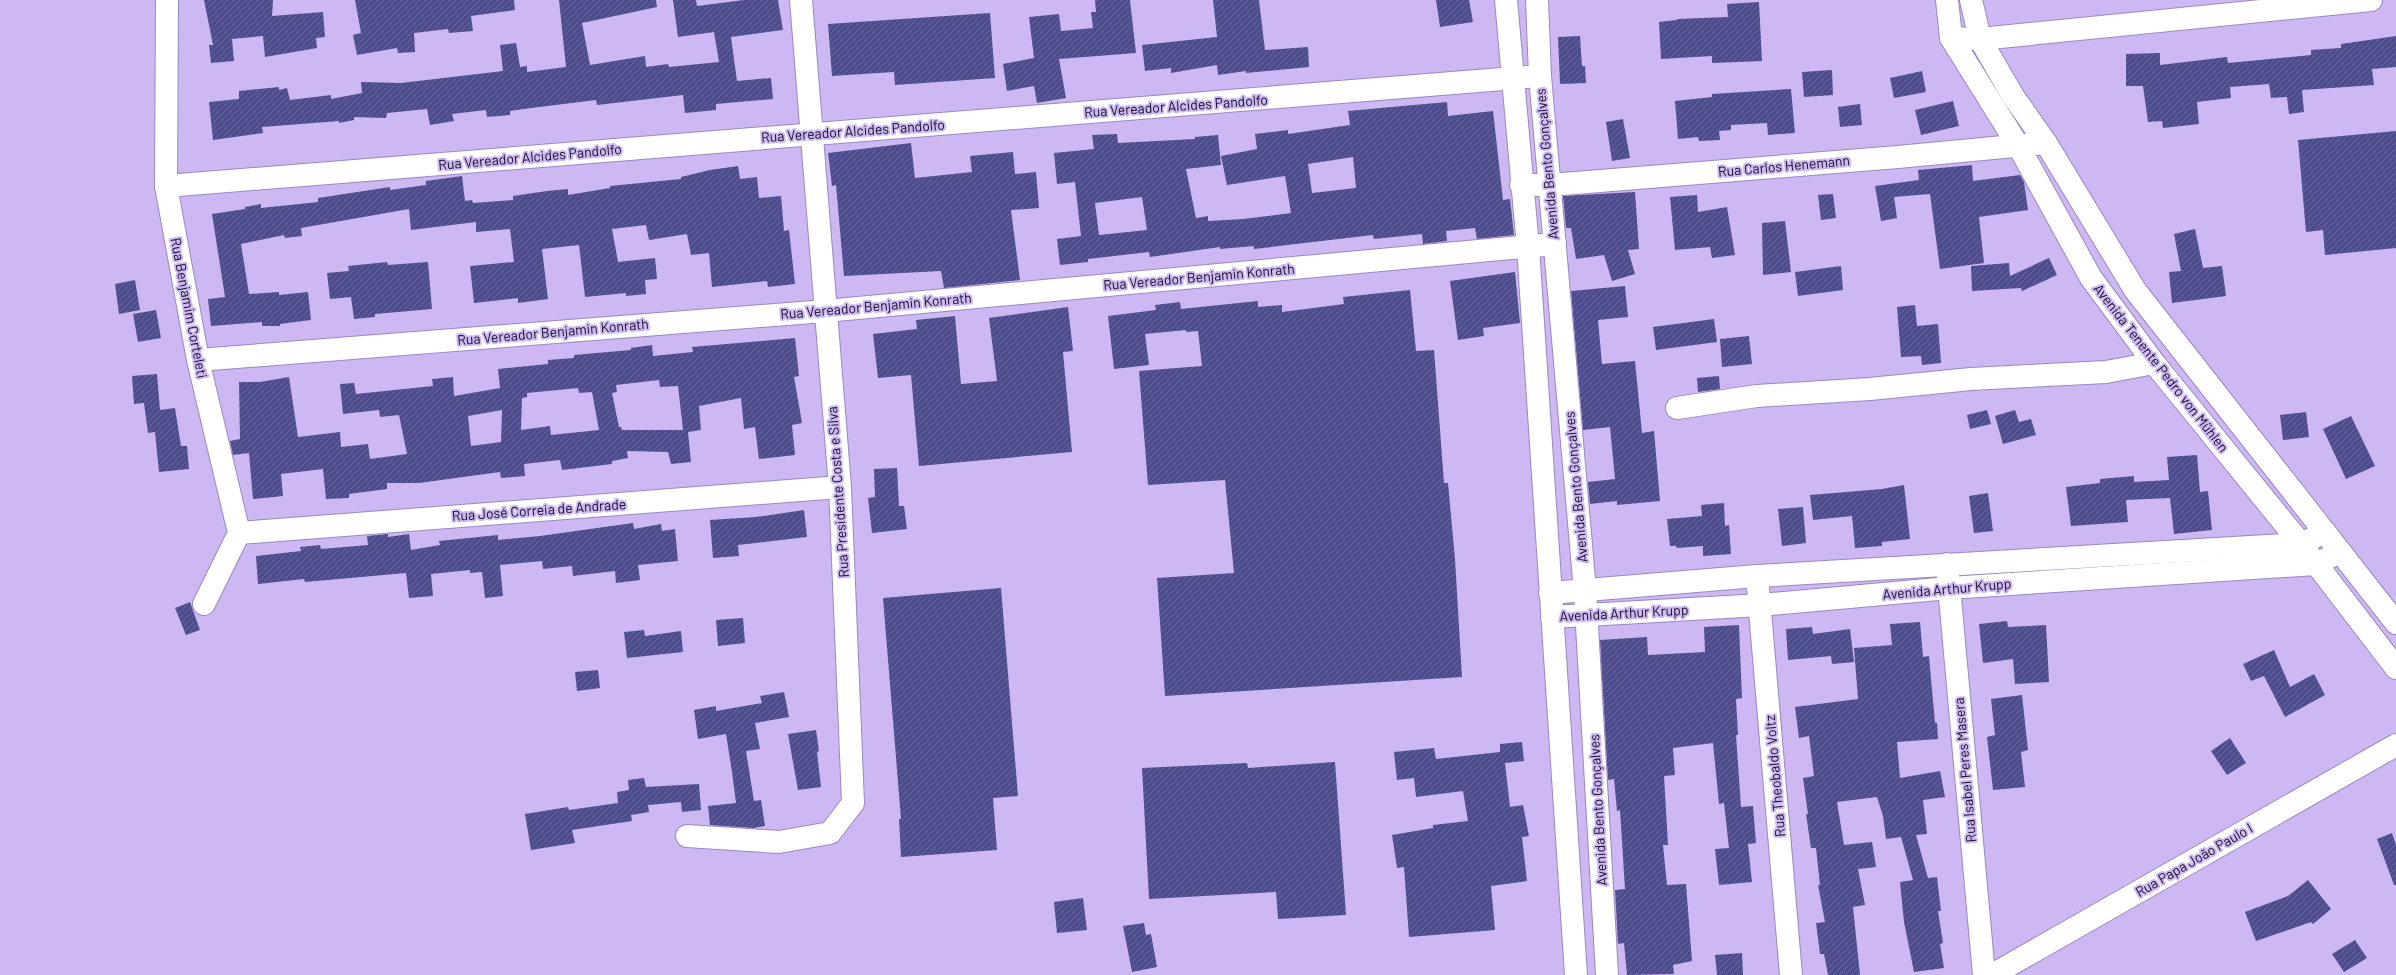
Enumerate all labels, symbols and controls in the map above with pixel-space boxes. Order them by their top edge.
street label: Avenida Bento Gonçalves [1531,88,1562,240]
street label: Rua Vereador Alcides Pandolfo [1084,91,1268,120]
street label: Rua Vereador Alcides Pandolfo [761,116,945,145]
street label: Rua Vereador Alcides Pandolfo [437,140,622,173]
street label: Rua Carlos Henemann [1717,151,1851,180]
street label: Rua Benjamim Corteleti [168,236,211,380]
street label: Rua Vereador Benjamin Konrath [1103,260,1295,293]
street label: Avenida Tenente Pedro von Mühlen [2090,280,2232,455]
street label: Rua Vereador Benjamin Konrath [780,289,972,322]
street label: Rua Vereador Benjamin Konrath [457,315,649,348]
street label: Rua Presidente Costa e Silva [823,406,852,578]
street label: Avenida Bento Gonçalves [1560,411,1591,563]
street label: Rua José Correia de Andrade [451,495,627,524]
street label: Avenida Arthur Krupp [1882,574,2012,603]
street label: Avenida Arthur Krupp [1559,601,1689,624]
street label: Rua Isabel Peres Masera [1950,697,1979,843]
street label: Rua Theobaldo Voltz [1761,714,1788,838]
street label: Avenida Bento Gonçalves [1585,734,1610,886]
street label: Rua Papa João Paulo I [2132,819,2255,900]

